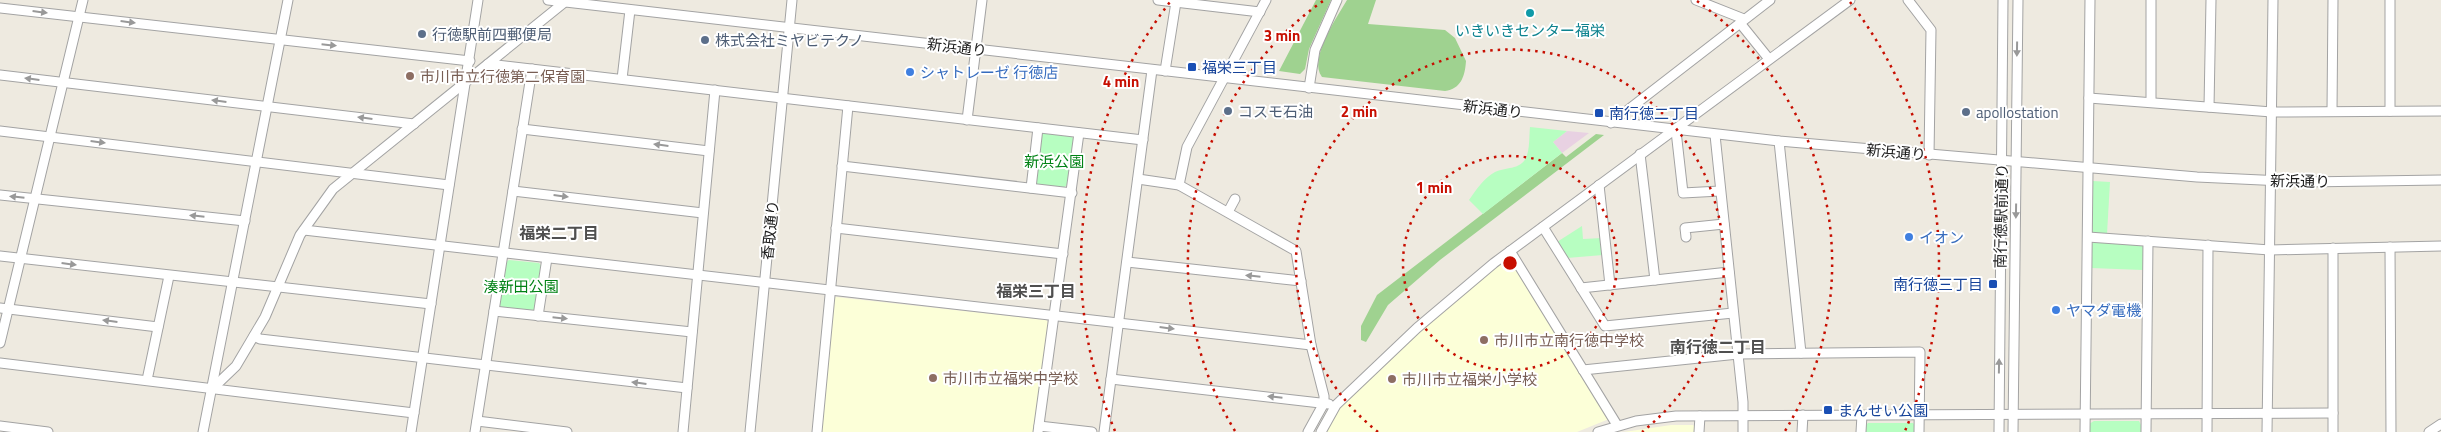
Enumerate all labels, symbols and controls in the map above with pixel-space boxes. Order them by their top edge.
marker: いきいきセンター福栄 [1524,7,1536,19]
one-way arrow [32,8,48,16]
one-way arrow [120,18,136,26]
place label: いきいきセンター福栄 [1455,19,1605,42]
place label: 行徳駅前四郵便局 [432,23,552,46]
text: 3 min [1264,24,1300,47]
marker: 行徳駅前四郵便局 [416,28,428,40]
place label: 株式会社ミヤビテクノ [715,29,864,52]
street label: 新浜通り [926,32,988,62]
marker: 株式会社ミヤビテクノ [699,34,711,46]
one-way arrow [321,41,337,49]
one-way arrow [2013,41,2021,57]
place label: 福栄三丁目 [1202,56,1277,79]
place label: シャトレーゼ 行徳店 [920,61,1058,84]
marker: 福栄三丁目 [1186,61,1198,73]
place label: 市川市立行徳第二保育園 [420,65,585,88]
marker: シャトレーゼ 行徳店 [904,66,916,78]
marker: 市川市立行徳第二保育園 [404,70,416,82]
text: 4 min [1103,70,1139,93]
one-way arrow [23,75,39,83]
street label: 新浜通り [1462,94,1524,124]
one-way arrow [211,97,227,105]
place label: コスモ石油 [1238,100,1313,123]
text: 2 min [1341,100,1377,123]
place label: apollostation [1976,101,2058,124]
place label: 南行徳二丁目 [1609,102,1699,125]
marker: コスモ石油 [1222,105,1234,117]
marker: apollostation [1960,106,1972,118]
marker: 南行徳二丁目 [1593,107,1605,119]
one-way arrow [357,114,373,122]
one-way arrow [91,138,107,146]
street label: 新浜通り [1865,138,1927,166]
one-way arrow [652,141,668,149]
park label: 新浜公園 [1024,150,1084,173]
street label: 南行徳駅前通り [1989,163,2013,269]
street label: 新浜通り [2270,169,2330,193]
text: 1 min [1416,176,1452,199]
one-way arrow [554,192,570,200]
one-way arrow [9,193,25,201]
street label: 香取通り [755,199,785,261]
one-way arrow [2012,203,2020,219]
one-way arrow [188,212,204,220]
district label: 福栄二丁目 [519,221,599,245]
place label: イオン [1919,226,1964,249]
marker: イオン [1903,231,1915,243]
centre of rings [1501,254,1519,272]
one-way arrow [61,260,77,268]
one-way arrow [1244,272,1260,280]
place label: 南行徳三丁目 [1893,273,1983,296]
park label: 湊新田公園 [483,275,559,298]
marker: 南行徳三丁目 [1987,278,1999,290]
district label: 福栄三丁目 [996,279,1076,303]
place label: ヤマダ電機 [2066,299,2141,322]
marker: ヤマダ電機 [2050,304,2062,316]
one-way arrow [552,314,568,322]
one-way arrow [101,317,117,325]
one-way arrow [1159,324,1175,332]
place label: 市川市立南行徳中学校 [1494,329,1644,352]
marker: 市川市立南行徳中学校 [1478,334,1490,346]
district label: 南行徳二丁目 [1670,335,1766,359]
one-way arrow [1995,357,2003,373]
place label: 市川市立福栄中学校 [943,367,1078,390]
place label: 市川市立福栄小学校 [1402,368,1537,391]
marker: 市川市立福栄中学校 [927,372,939,384]
marker: 市川市立福栄小学校 [1386,373,1398,385]
one-way arrow [630,379,646,387]
one-way arrow [1267,393,1283,401]
place label: まんせい公園 [1838,399,1928,422]
marker: まんせい公園 [1822,404,1834,416]

